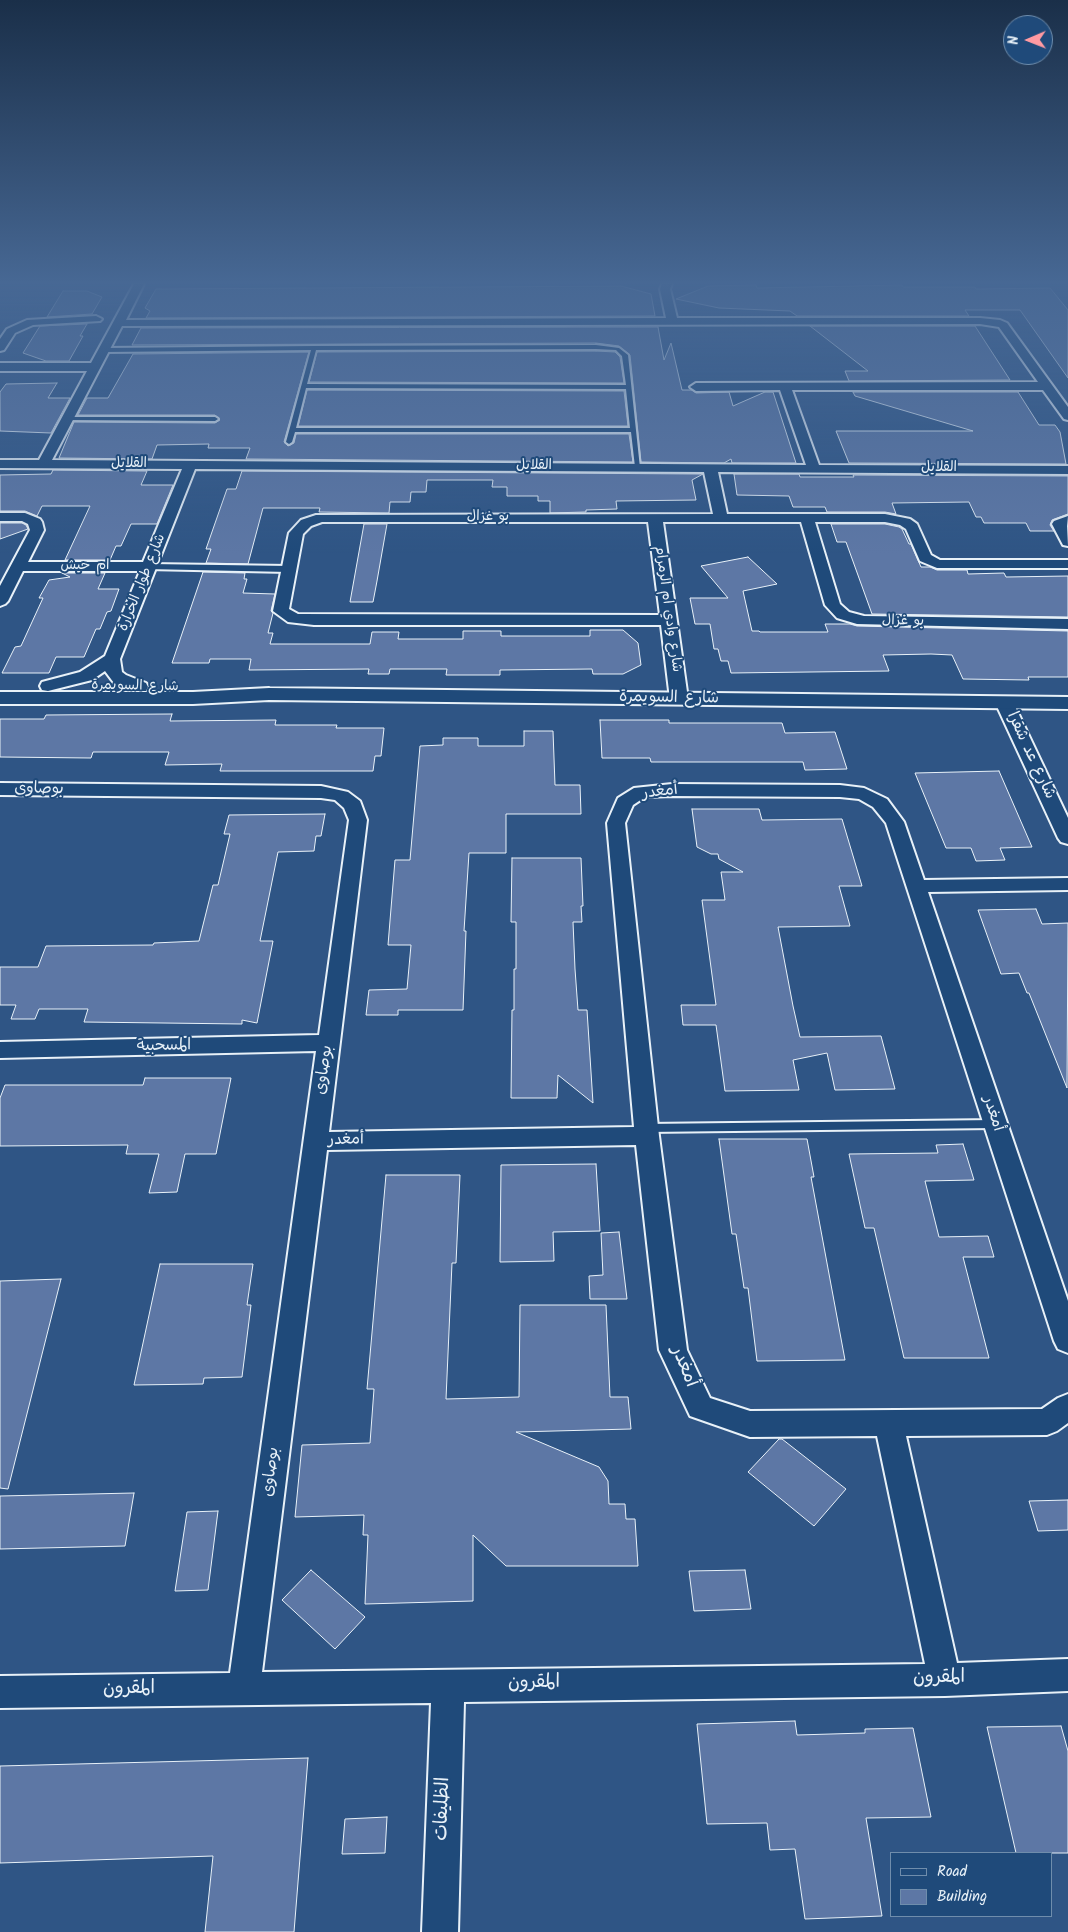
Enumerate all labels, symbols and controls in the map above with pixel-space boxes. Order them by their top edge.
north arrow [1003,15,1053,65]
text: N [1003,36,1025,45]
street label: القلايل [111,457,147,473]
street label: القلايل [516,459,552,475]
street label: القلايل [921,461,957,477]
street label: بو غزال [467,510,509,526]
street label: شارع طوار الخرارة [116,532,170,634]
street label: شارع وادي ام الرمرام [650,545,684,673]
street label: ام حيش [60,559,110,575]
street label: بو غزال [882,613,924,631]
street label: شارع السويمرة [91,678,179,696]
street label: شارع السويمرة [619,689,719,709]
street label: شارع عد شقرا [1001,709,1059,803]
street label: بوصاوى [14,780,64,800]
street label: أمغدر [641,781,679,805]
street label: المسحبية [137,1037,191,1057]
street label: بوصاوى [312,1044,338,1096]
street label: أمغدر [977,1094,1007,1134]
street label: أمغدر [328,1131,364,1151]
street label: أمغدر [664,1343,702,1391]
street label: بوصاوى [259,1446,285,1498]
street label: المقرون [913,1667,965,1691]
street label: المقرون [508,1672,560,1696]
street label: المقرون [103,1678,155,1702]
street label: الظليفات [431,1777,457,1841]
legend [890,1852,1053,1917]
text: Road [937,1860,967,1884]
text: Building [937,1885,987,1909]

